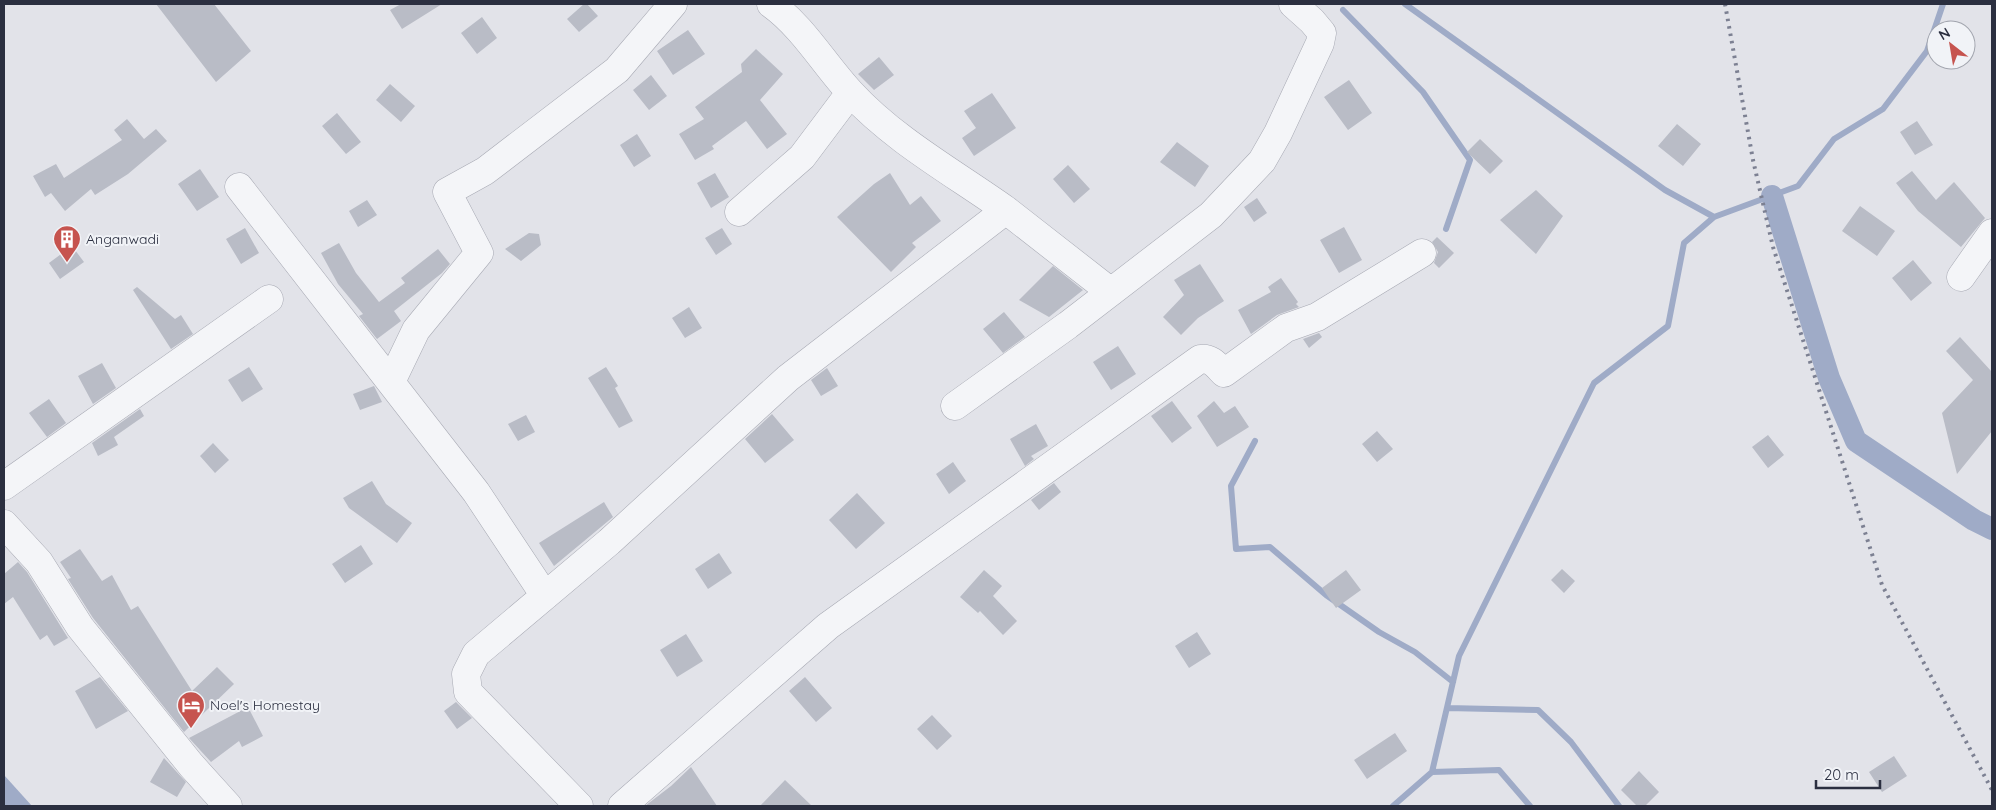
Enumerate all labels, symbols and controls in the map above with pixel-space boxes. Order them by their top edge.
north arrow [1926,20,1976,70]
text: N [1935,23,1953,44]
building icon: Anganwadi [52,224,82,263]
place label: Anganwadi [86,230,159,248]
hotel icon: Noel's Homestay [176,690,206,729]
place label: Noel's Homestay [210,696,320,714]
scale bar [1816,758,1880,790]
text: 20 m [1824,765,1859,784]

